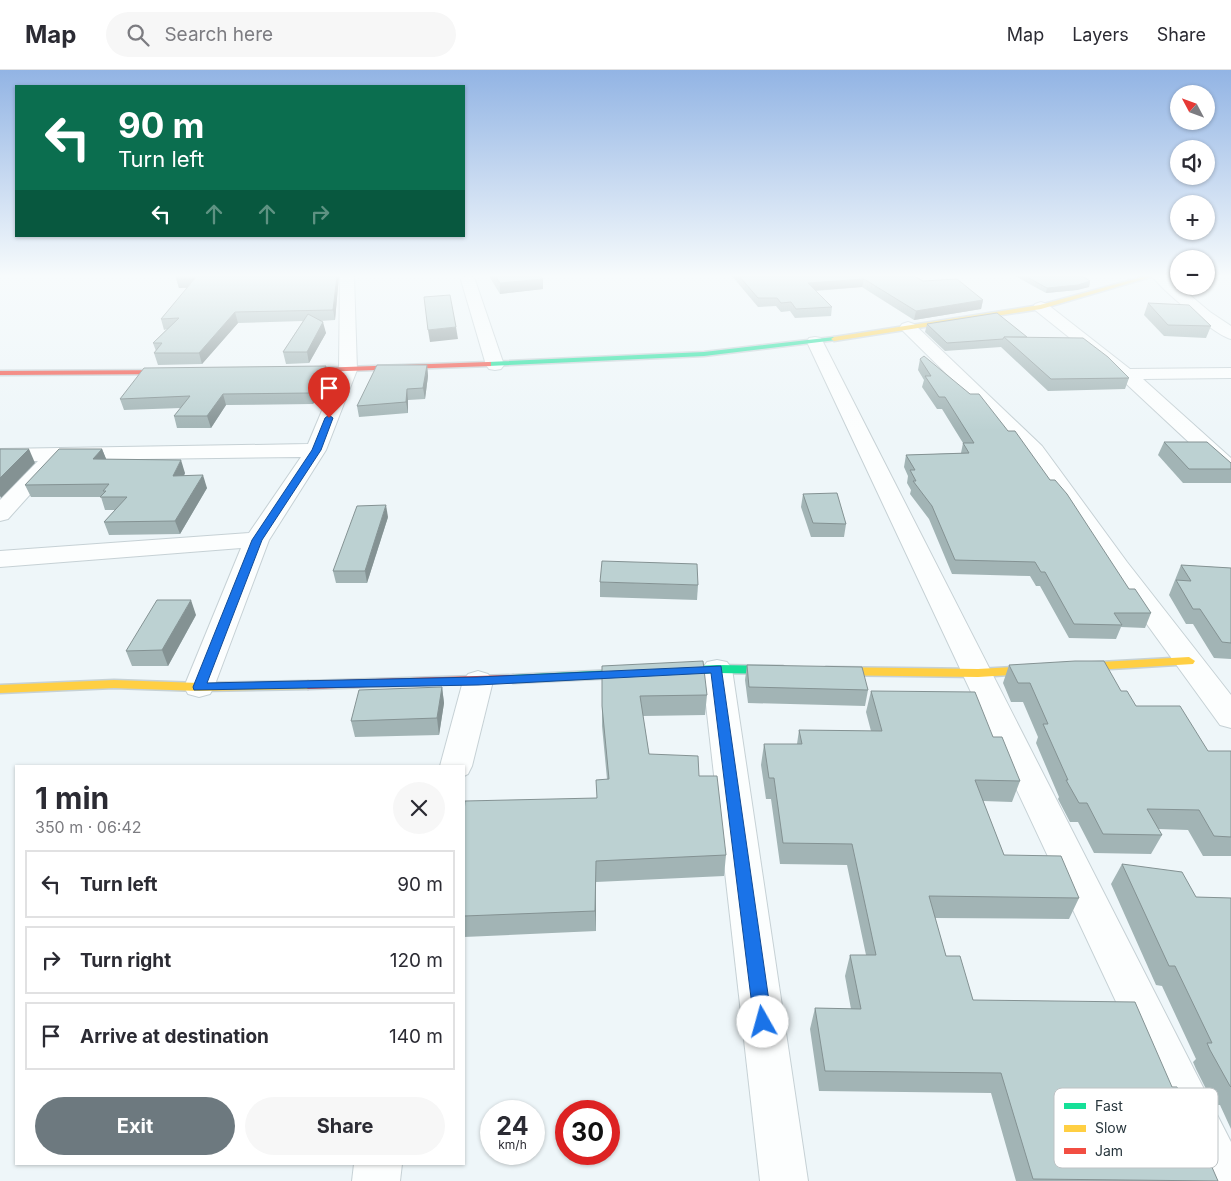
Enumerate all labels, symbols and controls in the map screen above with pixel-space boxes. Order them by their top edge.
search box [106,12,456,57]
text: Map [25,20,76,49]
icon: search [124,21,152,49]
text: Search here [164,23,273,46]
text: Map [1007,24,1044,45]
text: Layers [1072,24,1129,45]
text: Share [1157,24,1206,45]
north arrow [1170,85,1215,130]
map controls [1170,85,1215,295]
text: 90 m [118,104,205,146]
icon: left [35,105,100,170]
button: sound [1170,140,1215,185]
text: Turn left [118,146,204,172]
button: + [1170,195,1215,240]
icon: left [147,200,175,228]
icon: ahead [200,200,228,228]
icon: ahead [253,200,281,228]
icon: right [306,200,334,228]
button: − [1170,250,1215,295]
pin [308,367,350,418]
icon: arrive [315,374,343,402]
text: 1 min [35,780,109,816]
button: close [393,782,445,834]
text: 350 m · 06:42 [35,817,142,837]
icon: left [37,870,65,898]
text: Turn left [80,873,158,896]
text: 90 m [397,873,443,896]
icon: right [37,946,65,974]
text: Turn right [80,949,171,972]
text: 120 m [390,949,443,972]
position arrow [736,995,788,1047]
icon: arrive [37,1022,65,1050]
text: Arrive at destination [80,1025,269,1048]
text: 140 m [389,1025,443,1048]
legend [1054,1088,1218,1168]
button: Exit [35,1097,235,1155]
button: Share [245,1097,445,1155]
text: Fast [1095,1097,1123,1114]
speed limit sign: 30 [555,1100,620,1165]
text: 24 [496,1111,529,1141]
text: Slow [1095,1119,1127,1136]
text: km/h [498,1137,527,1152]
text: Jam [1095,1142,1123,1159]

